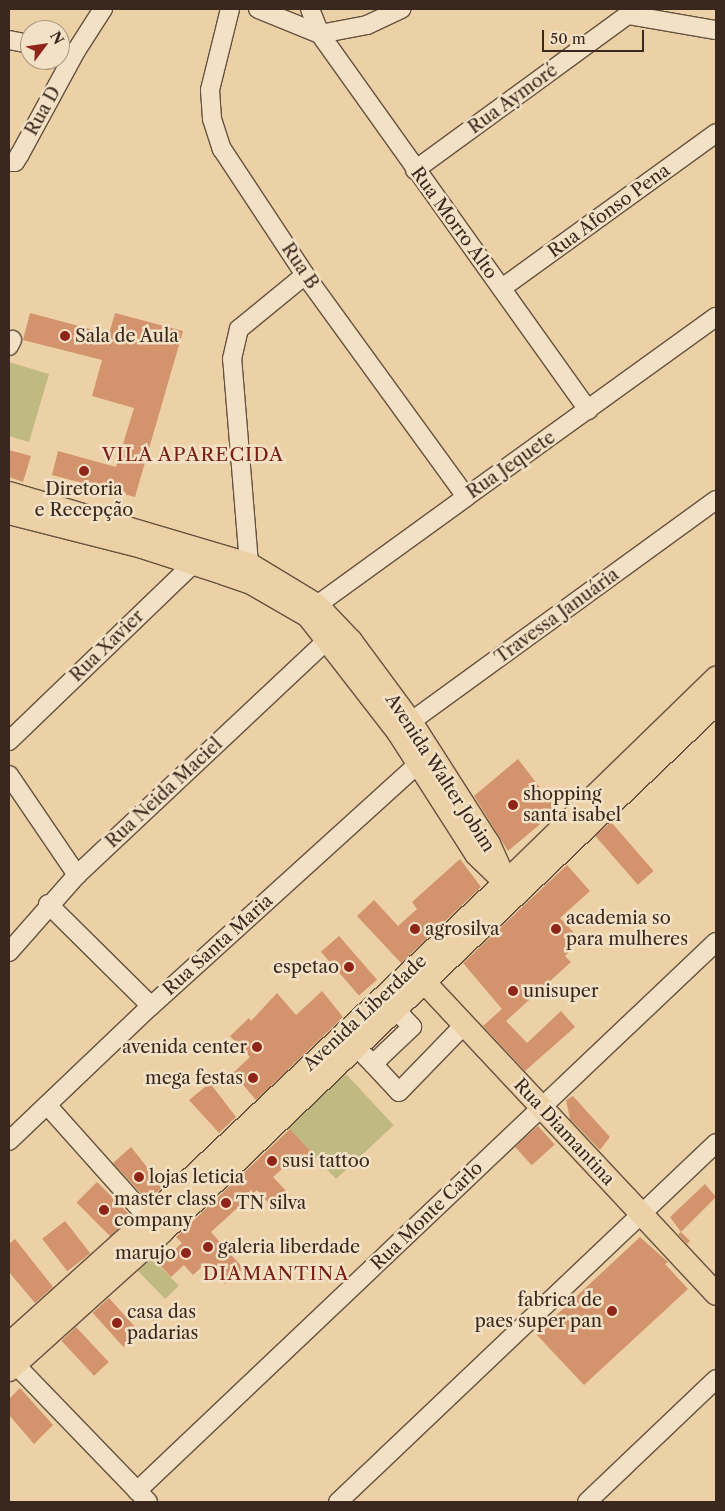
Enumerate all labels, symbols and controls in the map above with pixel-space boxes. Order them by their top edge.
north arrow [20,20,70,70]
scale bar [545,20,648,52]
text: N [46,28,68,48]
text: 50 m [550,29,586,48]
street label: Rua Aymoré [464,59,562,139]
street label: Rua D [21,83,65,139]
street label: Rua Afonso Pena [543,159,675,263]
street label: Rua Morro Alto [406,162,502,284]
street label: Rua B [277,239,323,293]
place label: Sala de Aula [75,325,180,347]
marker: Sala de Aula [59,330,71,342]
street label: Rua Jequete [463,427,559,503]
district label: VILA APARECIDA [99,444,287,466]
marker: Diretoria e Recepção [78,465,90,477]
place label: Diretoria e Recepção [35,479,133,522]
street label: Travessa Januária [491,564,623,668]
street label: Rua Xavier [65,605,149,687]
street label: Avenida Walter Jobim [380,689,500,857]
street label: Rua Neida Maciel [101,733,227,853]
place label: shopping santa isabel [523,784,621,826]
marker: shopping santa isabel [507,799,519,811]
street label: Rua Santa Maria [158,890,278,1000]
place label: academia so para mulheres [566,908,688,951]
place label: agrosilva [425,918,500,940]
marker: agrosilva [409,923,421,935]
marker: academia so para mulheres [550,923,562,935]
street label: Avenida Liberdade [299,950,431,1076]
place label: espetao [273,956,339,978]
marker: espetao [343,961,355,973]
place label: unisuper [523,980,599,1002]
marker: unisuper [507,985,519,997]
place label: avenida center [122,1036,247,1058]
marker: avenida center [251,1041,263,1053]
place label: mega festas [145,1067,243,1089]
marker: mega festas [247,1072,259,1084]
street label: Rua Diamantina [509,1074,619,1190]
place label: susi tattoo [282,1150,370,1172]
marker: susi tattoo [266,1155,278,1167]
street label: Rua Monte Carlo [367,1157,487,1275]
place label: lojas leticia [149,1166,244,1188]
marker: lojas leticia [133,1171,145,1183]
place label: master class company [114,1189,217,1232]
place label: TN silva [236,1192,306,1214]
marker: TN silva [220,1197,232,1209]
marker: master class company [98,1204,110,1216]
place label: galeria liberdade [218,1236,360,1258]
marker: galeria liberdade [202,1241,214,1253]
place label: marujo [115,1242,176,1264]
marker: marujo [180,1247,192,1259]
district label: DIAMANTINA [202,1263,350,1285]
place label: fabrica de paes super pan [474,1290,602,1332]
place label: casa das padarias [127,1302,198,1345]
marker: fabrica de paes super pan [606,1305,618,1317]
marker: casa das padarias [111,1317,123,1329]

